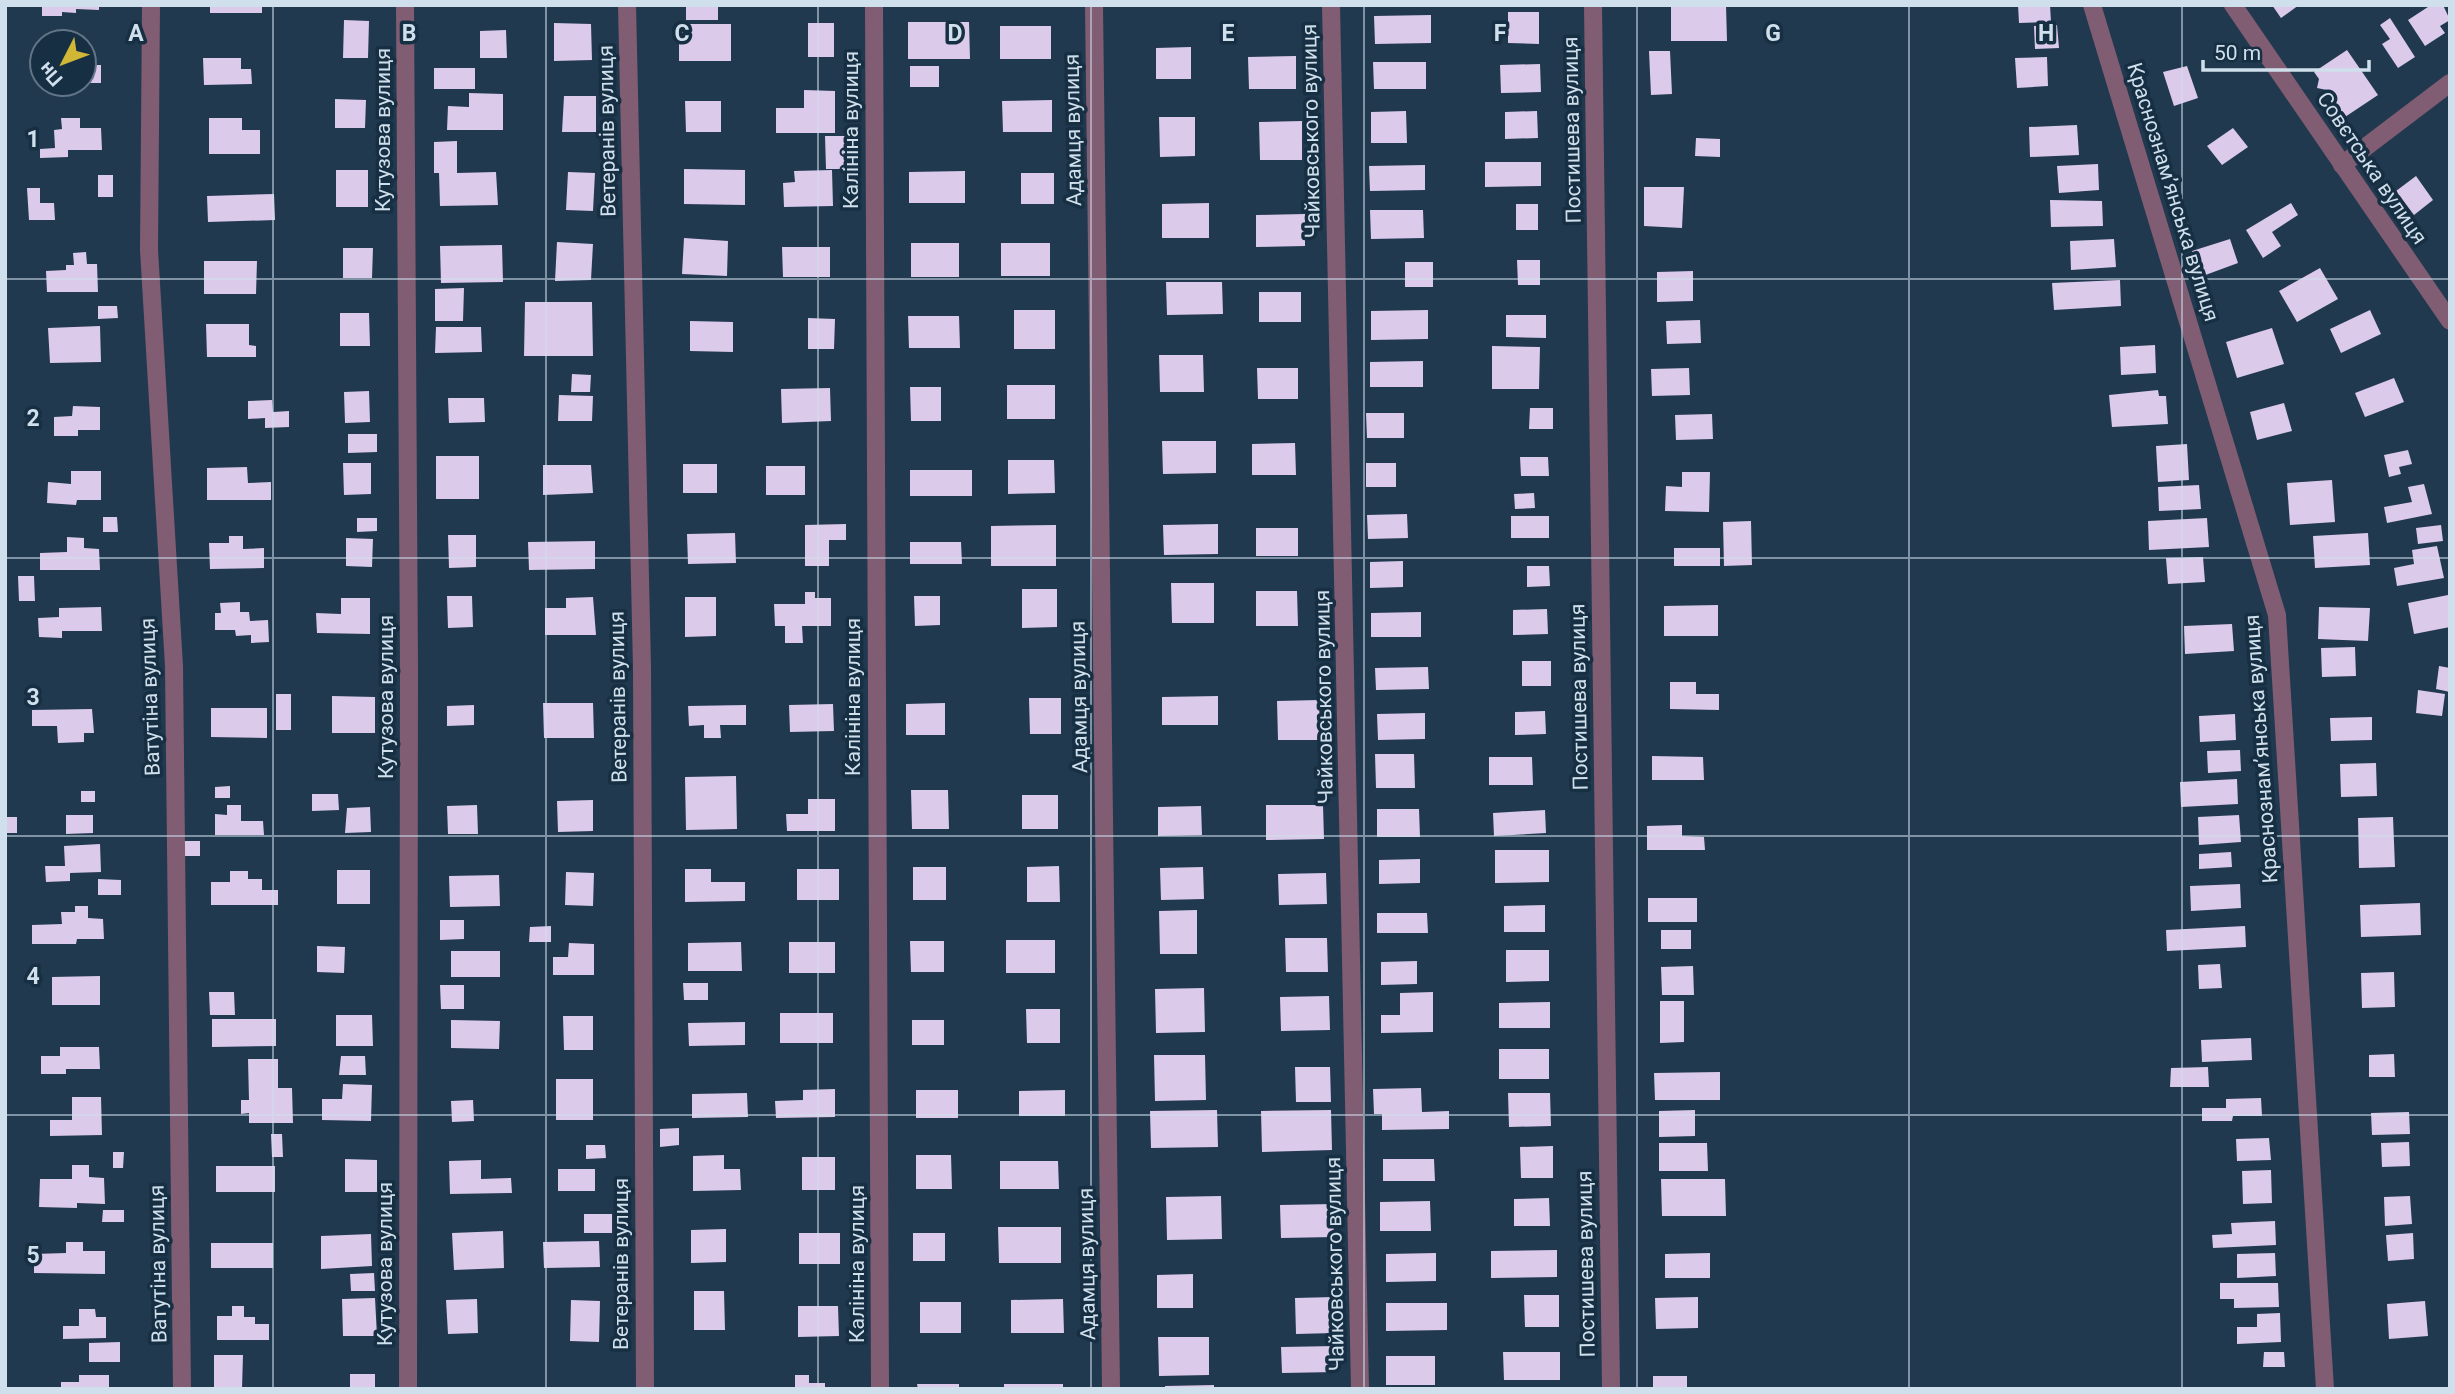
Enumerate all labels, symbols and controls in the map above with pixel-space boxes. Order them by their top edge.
text: A [128,20,144,47]
text: B [402,20,416,47]
text: C [674,20,690,47]
text: D [948,20,962,47]
text: E [1222,20,1235,47]
text: F [1494,20,1507,47]
text: G [1765,20,1781,47]
text: H [2038,20,2054,47]
street label: Чайковського вулиця [1297,24,1325,238]
north arrow [28,28,98,98]
scale bar [2203,28,2369,72]
street label: Постишева вулиця [1558,36,1586,224]
text: 50 m [2214,41,2261,65]
street label: Ветеранів вулиця [594,45,620,217]
street label: Кутузова вулиця [371,48,395,212]
street label: Калініна вулиця [839,51,863,209]
street label: Адамця вулиця [1060,54,1086,206]
text: Пн [34,57,67,91]
street label: Краснознамʼянська вулиця [2122,60,2224,324]
street label: Совєтська вулиця [2312,87,2432,249]
text: 1 [26,126,40,153]
text: 2 [26,405,40,432]
street label: Чайковського вулиця [1310,590,1338,804]
street label: Постишева вулиця [1565,603,1593,791]
street label: Ветеранів вулиця [605,611,631,783]
street label: Краснознамʼянська вулиця [2240,614,2282,884]
street label: Кутузова вулиця [374,615,398,779]
street label: Ватутіна вулиця [135,618,165,776]
street label: Калініна вулиця [841,618,865,776]
street label: Адамця вулиця [1066,621,1092,773]
text: 3 [26,684,40,711]
text: 4 [26,963,40,990]
street label: Чайковського вулиця [1321,1157,1349,1371]
street label: Постишева вулиця [1572,1170,1600,1358]
street label: Ветеранів вулиця [609,1178,633,1350]
street label: Кутузова вулиця [373,1182,397,1346]
street label: Ватутіна вулиця [145,1185,171,1343]
street label: Калініна вулиця [845,1185,869,1343]
street label: Адамця вулиця [1074,1188,1100,1340]
text: 5 [26,1242,40,1269]

